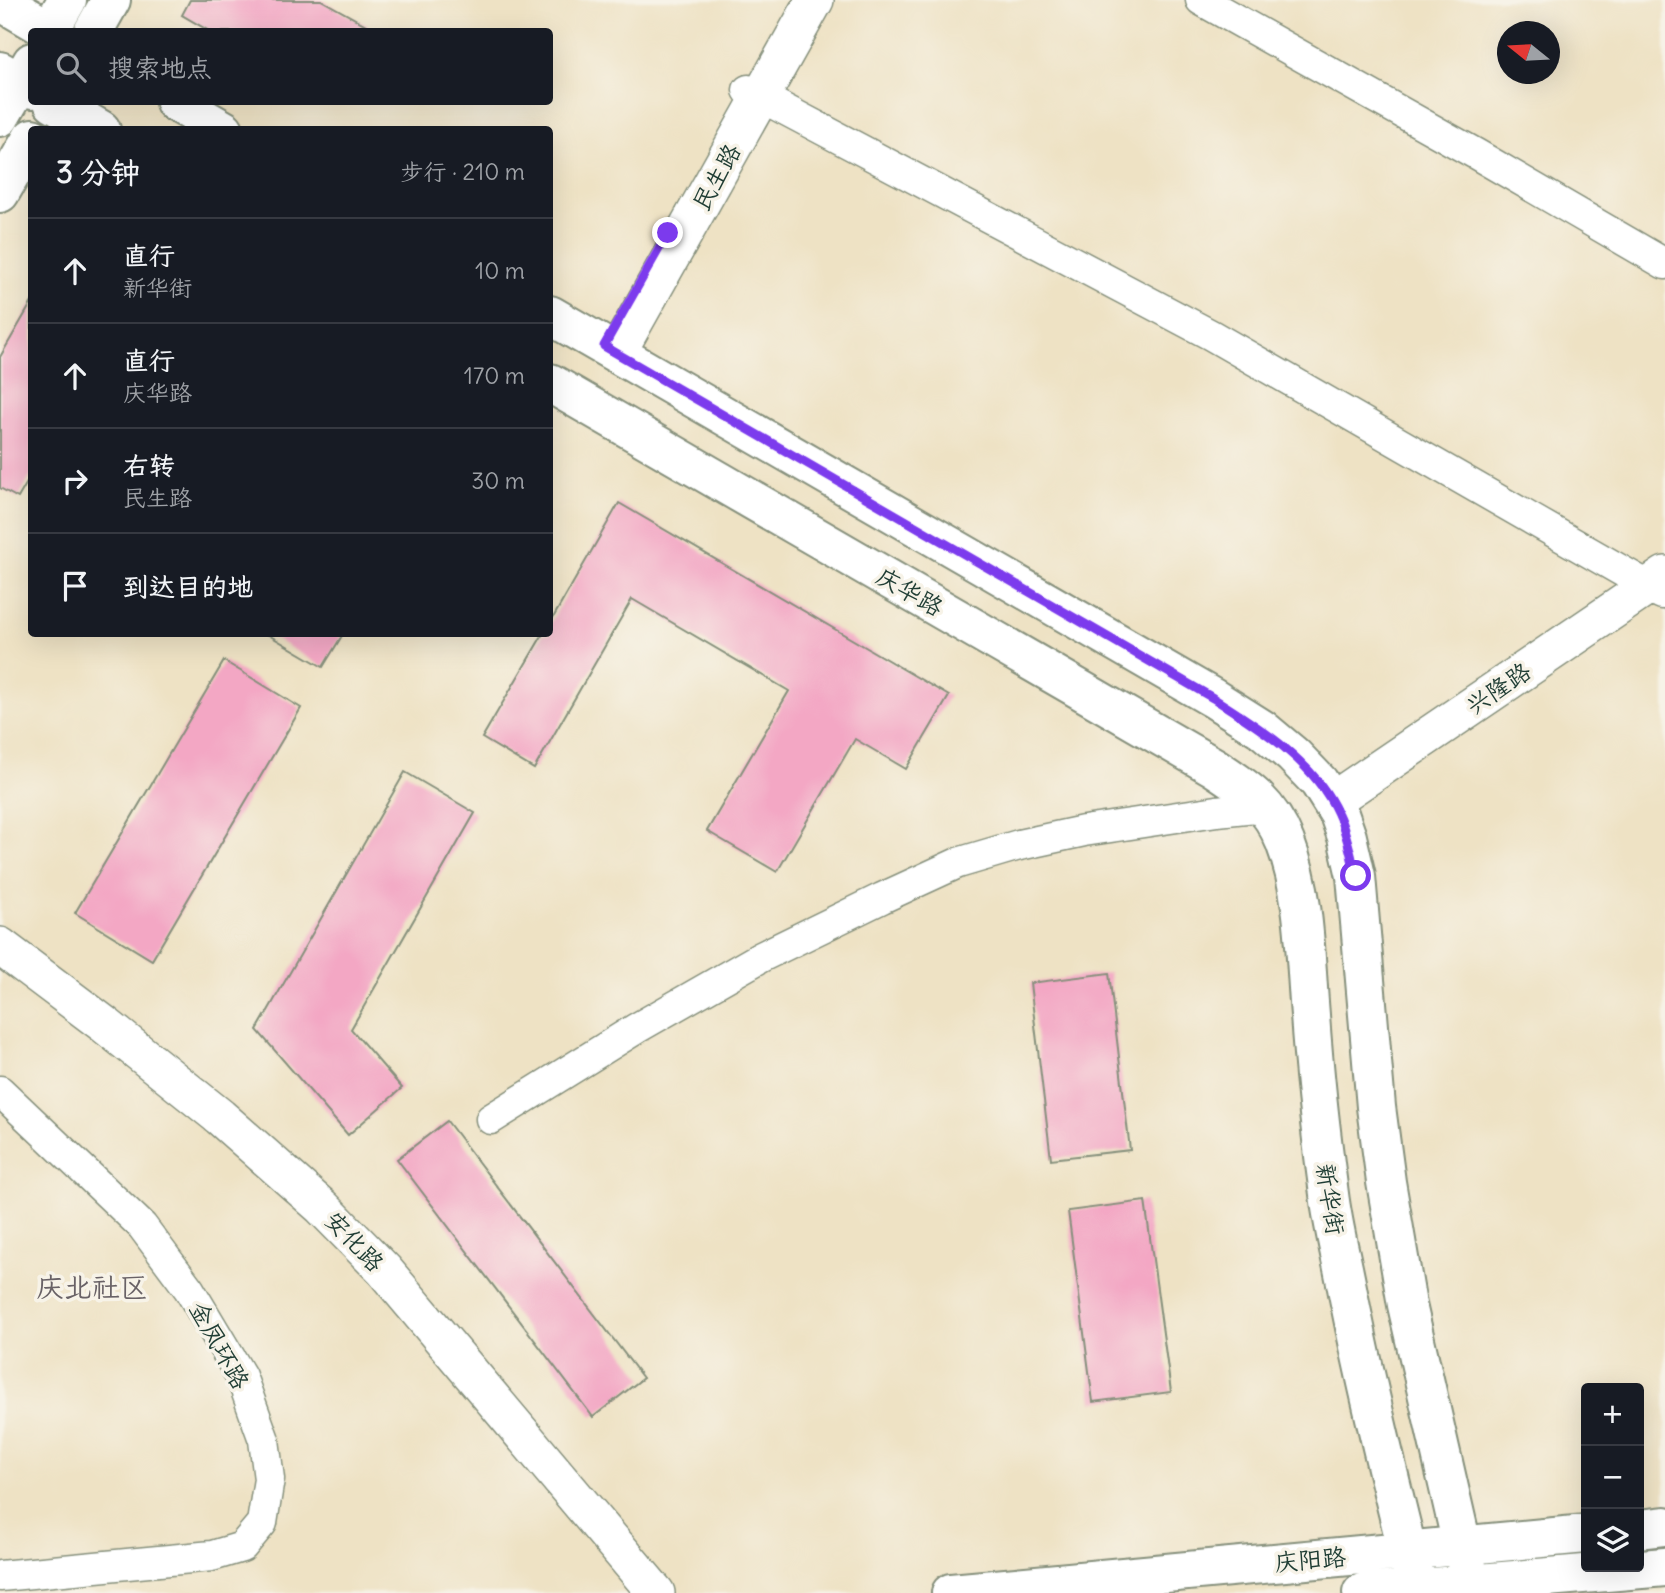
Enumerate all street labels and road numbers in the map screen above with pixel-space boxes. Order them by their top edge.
street label: 民生路 [685,138,747,216]
street label: 庆华路 [871,560,949,622]
street label: 兴隆路 [1460,655,1536,721]
street label: 新华街 [1311,1161,1351,1237]
street label: 安化路 [319,1205,391,1277]
street label: 金凤环路 [184,1296,256,1394]
street label: 庆阳路 [1273,1541,1347,1577]

